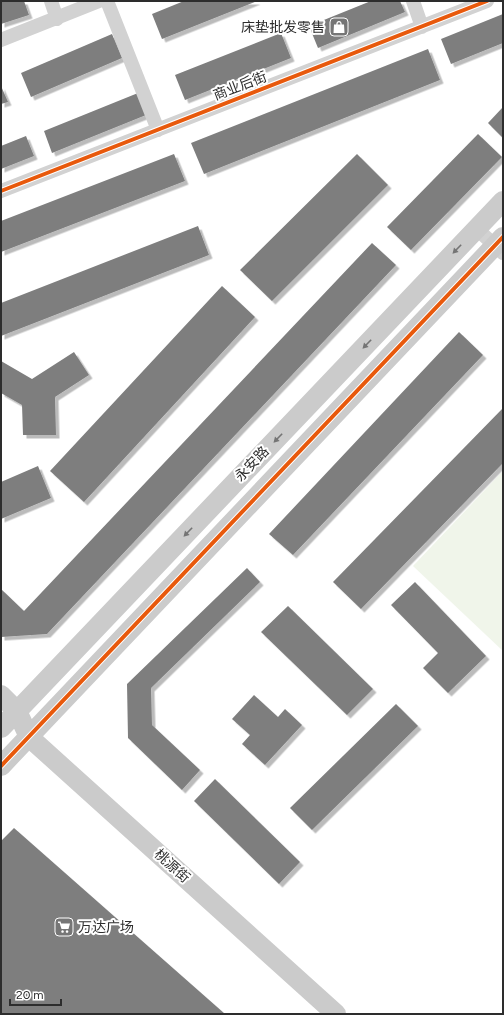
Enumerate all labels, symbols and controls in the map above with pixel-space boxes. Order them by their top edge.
shop icon: 床垫批发零售 [328,16,350,38]
place label: 床垫批发零售 [241,19,325,36]
street label: 商业后街 [211,68,269,104]
one-way arrow [452,244,462,254]
one-way arrow [363,339,372,348]
one-way arrow [273,433,282,443]
street label: 永安路 [231,443,273,485]
one-way arrow [183,527,193,537]
street label: 桃源街 [151,846,193,886]
supermarket icon: 万达广场 [53,916,75,938]
place label: 万达广场 [78,919,134,936]
scale bar [10,981,61,1007]
text: 20 m [16,988,44,1002]

